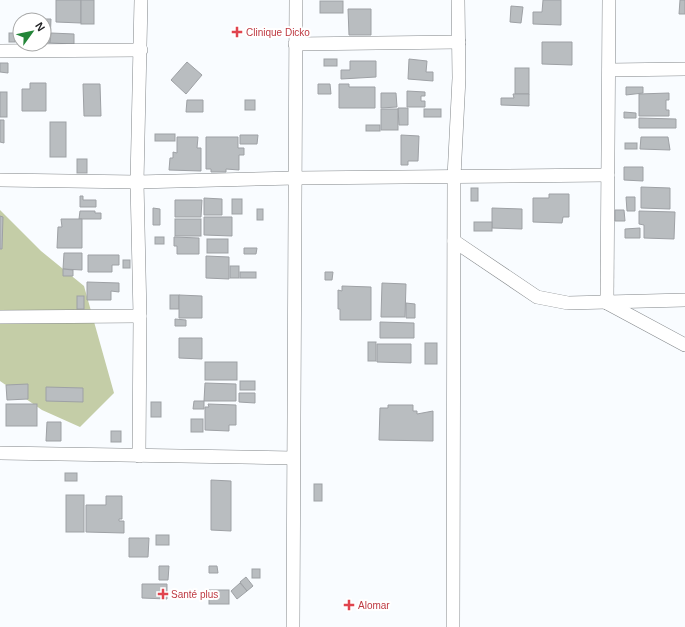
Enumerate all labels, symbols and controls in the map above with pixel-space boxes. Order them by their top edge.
north arrow [12,12,52,52]
text: N [33,20,48,33]
marker: Clinique Dicko [231,26,243,38]
place label: Clinique Dicko [246,27,310,38]
marker: Santé plus [158,589,168,599]
place label: Santé plus [171,589,218,600]
marker: Alomar [343,599,355,611]
place label: Alomar [358,600,390,611]

